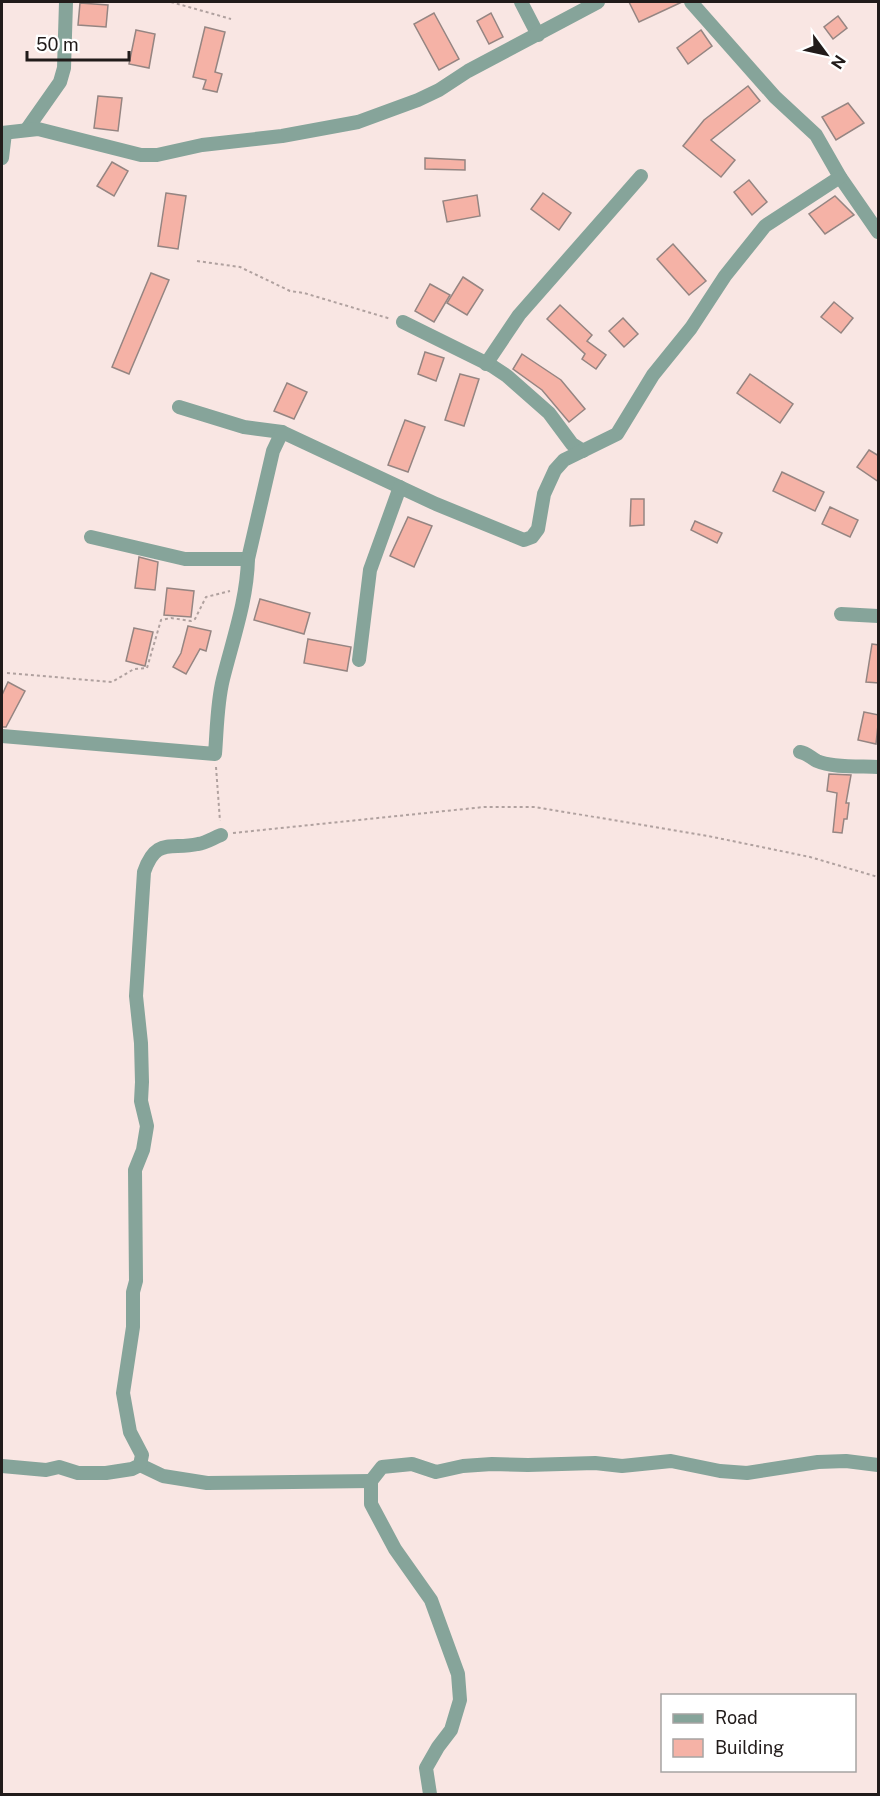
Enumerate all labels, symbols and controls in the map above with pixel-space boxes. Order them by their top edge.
scale bar [27,24,129,62]
north arrow [796,24,856,84]
text: 50 m [36,34,79,55]
text: N [827,51,850,72]
legend [661,1694,856,1772]
text: Road [715,1707,758,1728]
text: Building [715,1737,784,1758]

